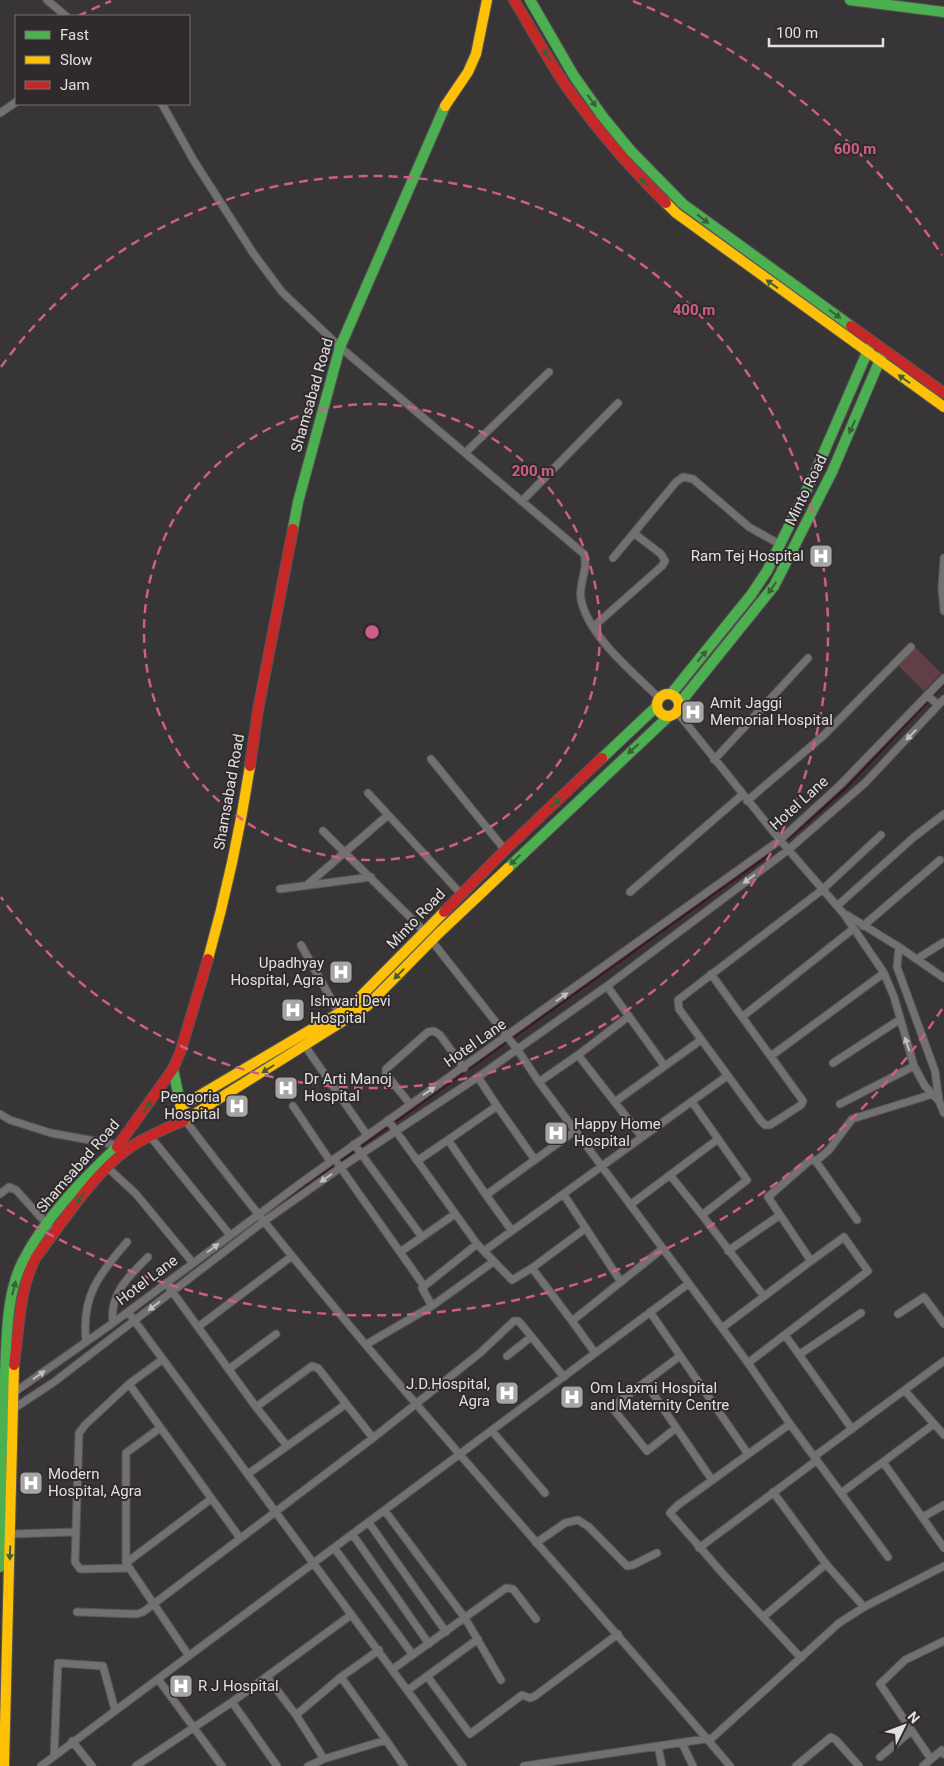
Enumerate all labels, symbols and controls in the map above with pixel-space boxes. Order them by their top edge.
legend [15,15,190,105]
scale bar [769,15,883,47]
text: 100 m [776,24,818,42]
text: Fast [60,26,89,44]
one-way arrow [542,48,551,61]
text: Slow [60,51,92,69]
text: Jam [60,76,90,94]
one-way arrow [587,95,597,108]
text: 600 m [834,140,876,158]
one-way arrow [639,178,651,190]
one-way arrow [696,214,710,224]
one-way arrow [765,279,779,289]
text: 400 m [673,301,715,319]
one-way arrow [828,309,841,320]
street label: Shamsabad Road [287,336,337,454]
one-way arrow [897,374,911,384]
one-way arrow [847,420,855,434]
street label: Minto Road [781,452,831,528]
text: 200 m [512,462,554,480]
hospital icon: Ram Tej Hospital [808,543,834,569]
place label: Ram Tej Hospital [691,547,804,565]
one-way arrow [767,581,777,595]
centre of rings [363,623,381,641]
one-way arrow [696,650,707,663]
place label: Amit Jaggi Memorial Hospital [710,694,833,729]
hospital icon: Amit Jaggi Memorial Hospital [680,699,706,725]
one-way arrow [905,728,917,740]
street label: Shamsabad Road [210,733,248,851]
one-way arrow [628,743,640,755]
street label: Hotel Lane [766,772,832,834]
one-way arrow [548,797,560,809]
one-way arrow [509,854,521,866]
one-way arrow [743,874,756,885]
street label: Minto Road [383,885,449,953]
place label: Upadhyay Hospital, Agra [230,954,324,989]
hospital icon: Upadhyay Hospital, Agra [328,959,354,985]
one-way arrow [393,968,405,980]
place label: Ishwari Devi Hospital [310,992,391,1027]
one-way arrow [555,992,569,1002]
hospital icon: Ishwari Devi Hospital [280,997,306,1023]
street label: Hotel Lane [440,1015,510,1071]
one-way arrow [902,1036,910,1051]
one-way arrow [261,1064,274,1073]
place label: Dr Arti Manoj Hospital [304,1070,392,1105]
hospital icon: Dr Arti Manoj Hospital [273,1075,299,1101]
one-way arrow [423,1086,436,1096]
place label: Pengoria Hospital [161,1088,220,1123]
hospital icon: Pengoria Hospital [224,1093,250,1119]
one-way arrow [142,1100,152,1114]
place label: Happy Home Hospital [574,1115,661,1150]
street label: Shamsabad Road [33,1116,123,1216]
hospital icon: Happy Home Hospital [543,1120,569,1146]
one-way arrow [320,1172,333,1183]
one-way arrow [75,1192,86,1205]
one-way arrow [206,1243,220,1253]
street label: Hotel Lane [113,1251,181,1309]
one-way arrow [10,1281,18,1296]
one-way arrow [147,1301,161,1311]
one-way arrow [32,1370,46,1380]
place label: J.D.Hospital, Agra [406,1375,490,1410]
place label: Om Laxmi Hospital and Maternity Centre [590,1379,729,1414]
hospital icon: J.D.Hospital, Agra [494,1380,520,1406]
hospital icon: Om Laxmi Hospital and Maternity Centre [559,1384,585,1410]
place label: Modern Hospital, Agra [48,1465,142,1500]
hospital icon: Modern Hospital, Agra [18,1470,44,1496]
one-way arrow [6,1545,14,1561]
hospital icon: R J Hospital [168,1673,194,1699]
place label: R J Hospital [198,1677,279,1695]
north arrow [879,1701,929,1751]
text: N [904,1708,923,1726]

